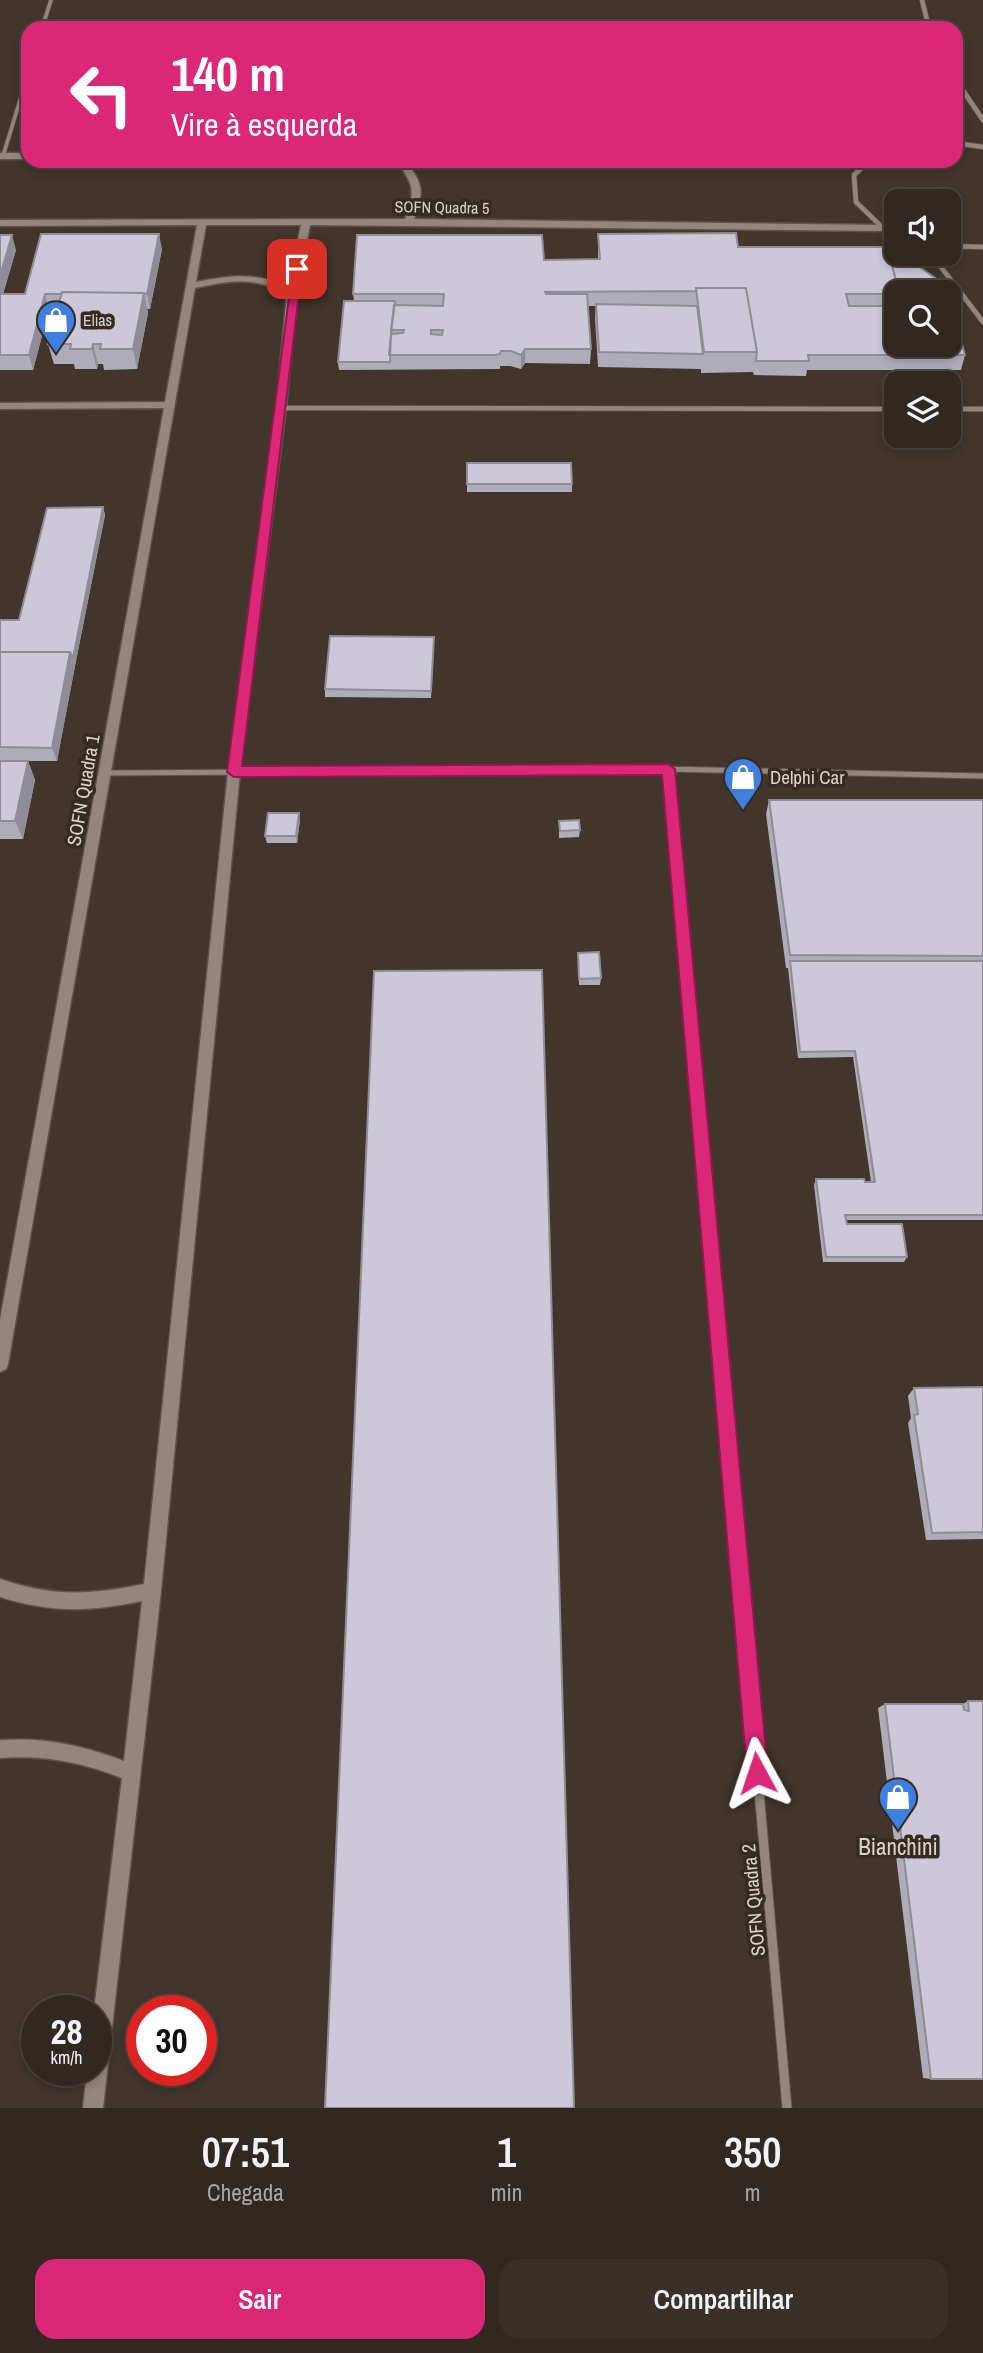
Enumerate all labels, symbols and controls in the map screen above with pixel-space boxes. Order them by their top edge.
text: 140 m [171,40,285,106]
icon: left [56,49,147,140]
text: Vire à esquerda [171,103,357,146]
map controls [884,189,961,448]
button: sound [884,189,961,266]
street label: SOFN Quadra 5 [394,195,490,219]
pin [267,239,327,299]
icon: arrive [278,250,316,288]
button: search [884,280,961,357]
shop icon: Elias [35,299,77,354]
place label: Elias [83,309,112,331]
button: layers [884,371,961,448]
street label: SOFN Quadra 1 [60,732,106,848]
shop icon: Delphi Car [722,756,764,811]
place label: Delphi Car [770,764,845,790]
position arrow [720,1736,794,1810]
shop icon: Bianchini [877,1776,919,1831]
place label: Bianchini [858,1831,938,1862]
street label: SOFN Quadra 2 [735,1843,771,1957]
speed limit sign: 30 [126,1995,217,2086]
text: 28 [51,2008,82,2055]
text: km/h [51,2045,83,2070]
text: 07:51 [202,2124,289,2180]
text: 1 [497,2124,516,2180]
text: 350 [724,2124,781,2180]
text: Chegada [207,2177,284,2208]
text: min [491,2177,522,2208]
text: m [745,2177,760,2208]
button: Sair [35,2259,485,2339]
button: Compartilhar [499,2259,948,2339]

